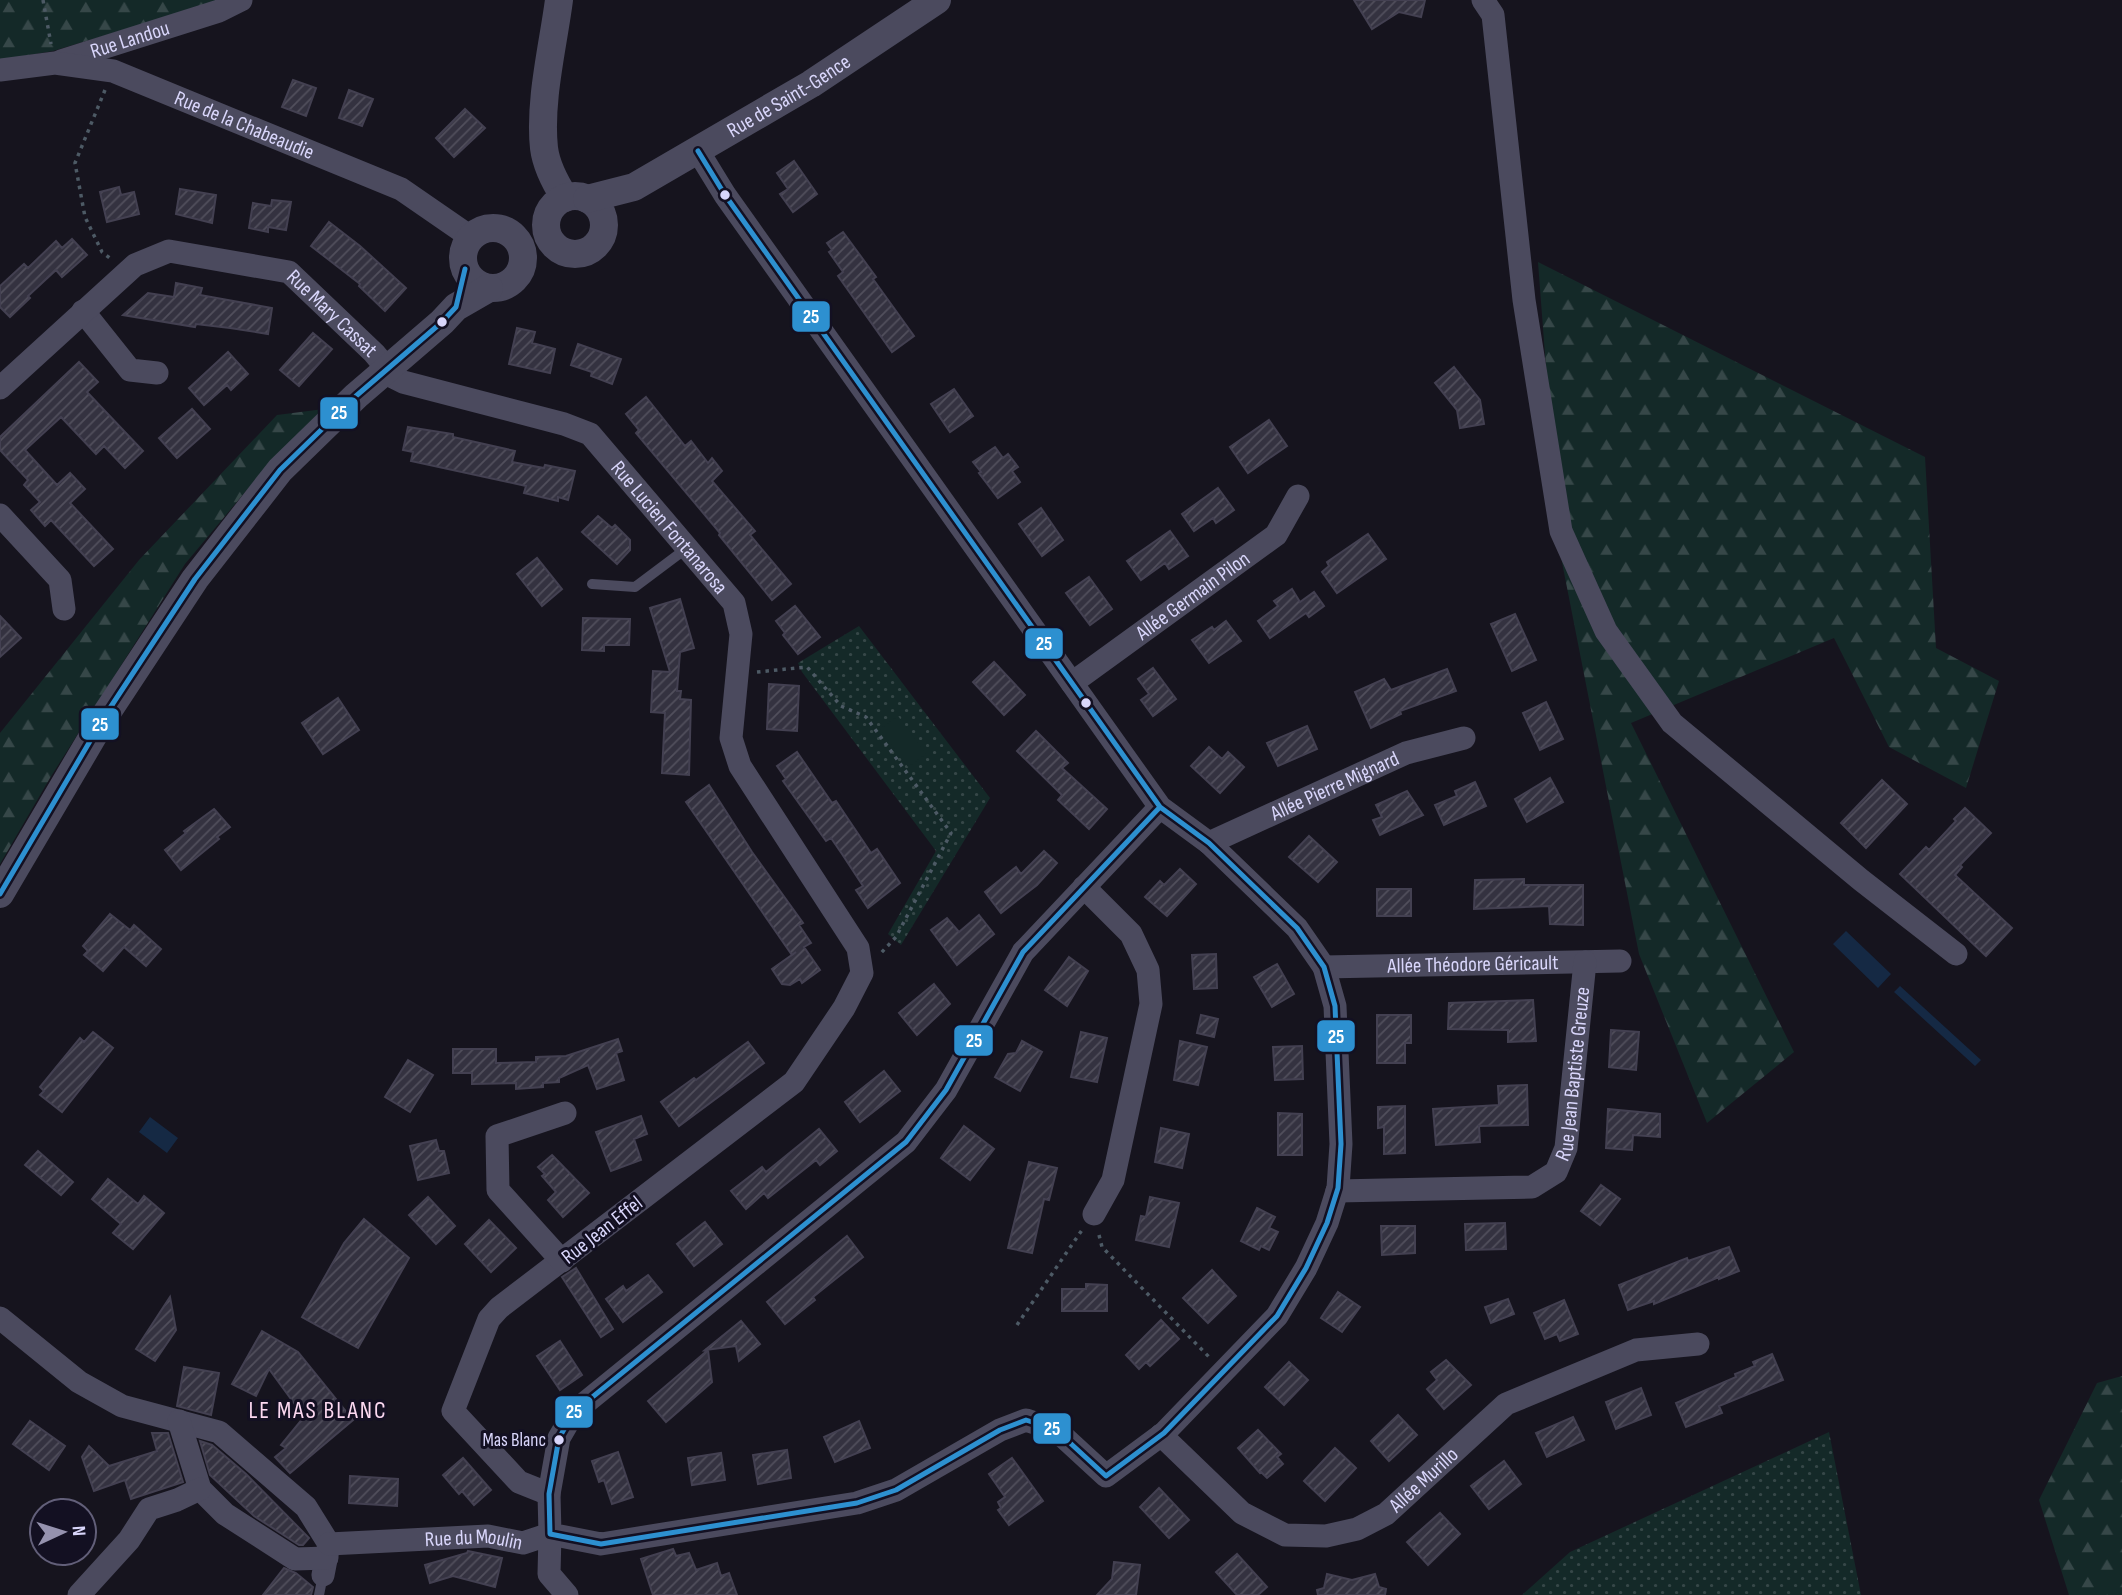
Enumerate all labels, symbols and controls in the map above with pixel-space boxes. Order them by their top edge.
street label: Rue Landou [87,15,172,63]
street label: Rue de Saint-Gence [722,49,855,143]
street label: Rue de la Chabeaudie [171,85,318,165]
unlabelled marker [718,188,732,202]
street label: Rue Mary Cassat [282,264,383,362]
line badge: 25 [791,300,831,333]
text: 25 [803,306,819,329]
unlabelled marker [435,315,449,329]
line badge: 25 [319,396,359,430]
text: 25 [331,402,347,425]
street label: Rue Lucien Fontanarosa [606,456,733,599]
street label: Allée Germain Pilon [1130,546,1254,646]
line badge: 25 [1024,627,1064,660]
text: 25 [1036,633,1052,656]
unlabelled marker [1079,696,1093,710]
line badge: 25 [80,707,120,741]
text: 25 [92,714,108,737]
street label: Allée Pierre Mignard [1265,746,1403,826]
street label: Allée Théodore Géricault [1386,950,1559,978]
street label: Rue Jean Baptiste Greuze [1550,986,1595,1165]
line badge: 25 [1316,1019,1356,1053]
line badge: 25 [953,1024,994,1057]
text: 25 [1328,1026,1344,1049]
text: 25 [966,1030,982,1053]
street label: Rue Jean Effel [556,1191,648,1269]
line badge: 25 [554,1395,594,1429]
district label: LE MAS BLANC [248,1396,388,1425]
text: 25 [566,1401,582,1424]
line badge: 25 [1032,1412,1072,1445]
text: 25 [1044,1418,1060,1441]
place label: Mas Blanc [483,1429,546,1452]
marker: Mas Blanc [552,1433,566,1447]
street label: Allée Murillo [1383,1442,1463,1518]
north arrow [28,1497,98,1567]
street label: Rue du Moulin [424,1524,525,1555]
text: N [67,1525,90,1537]

